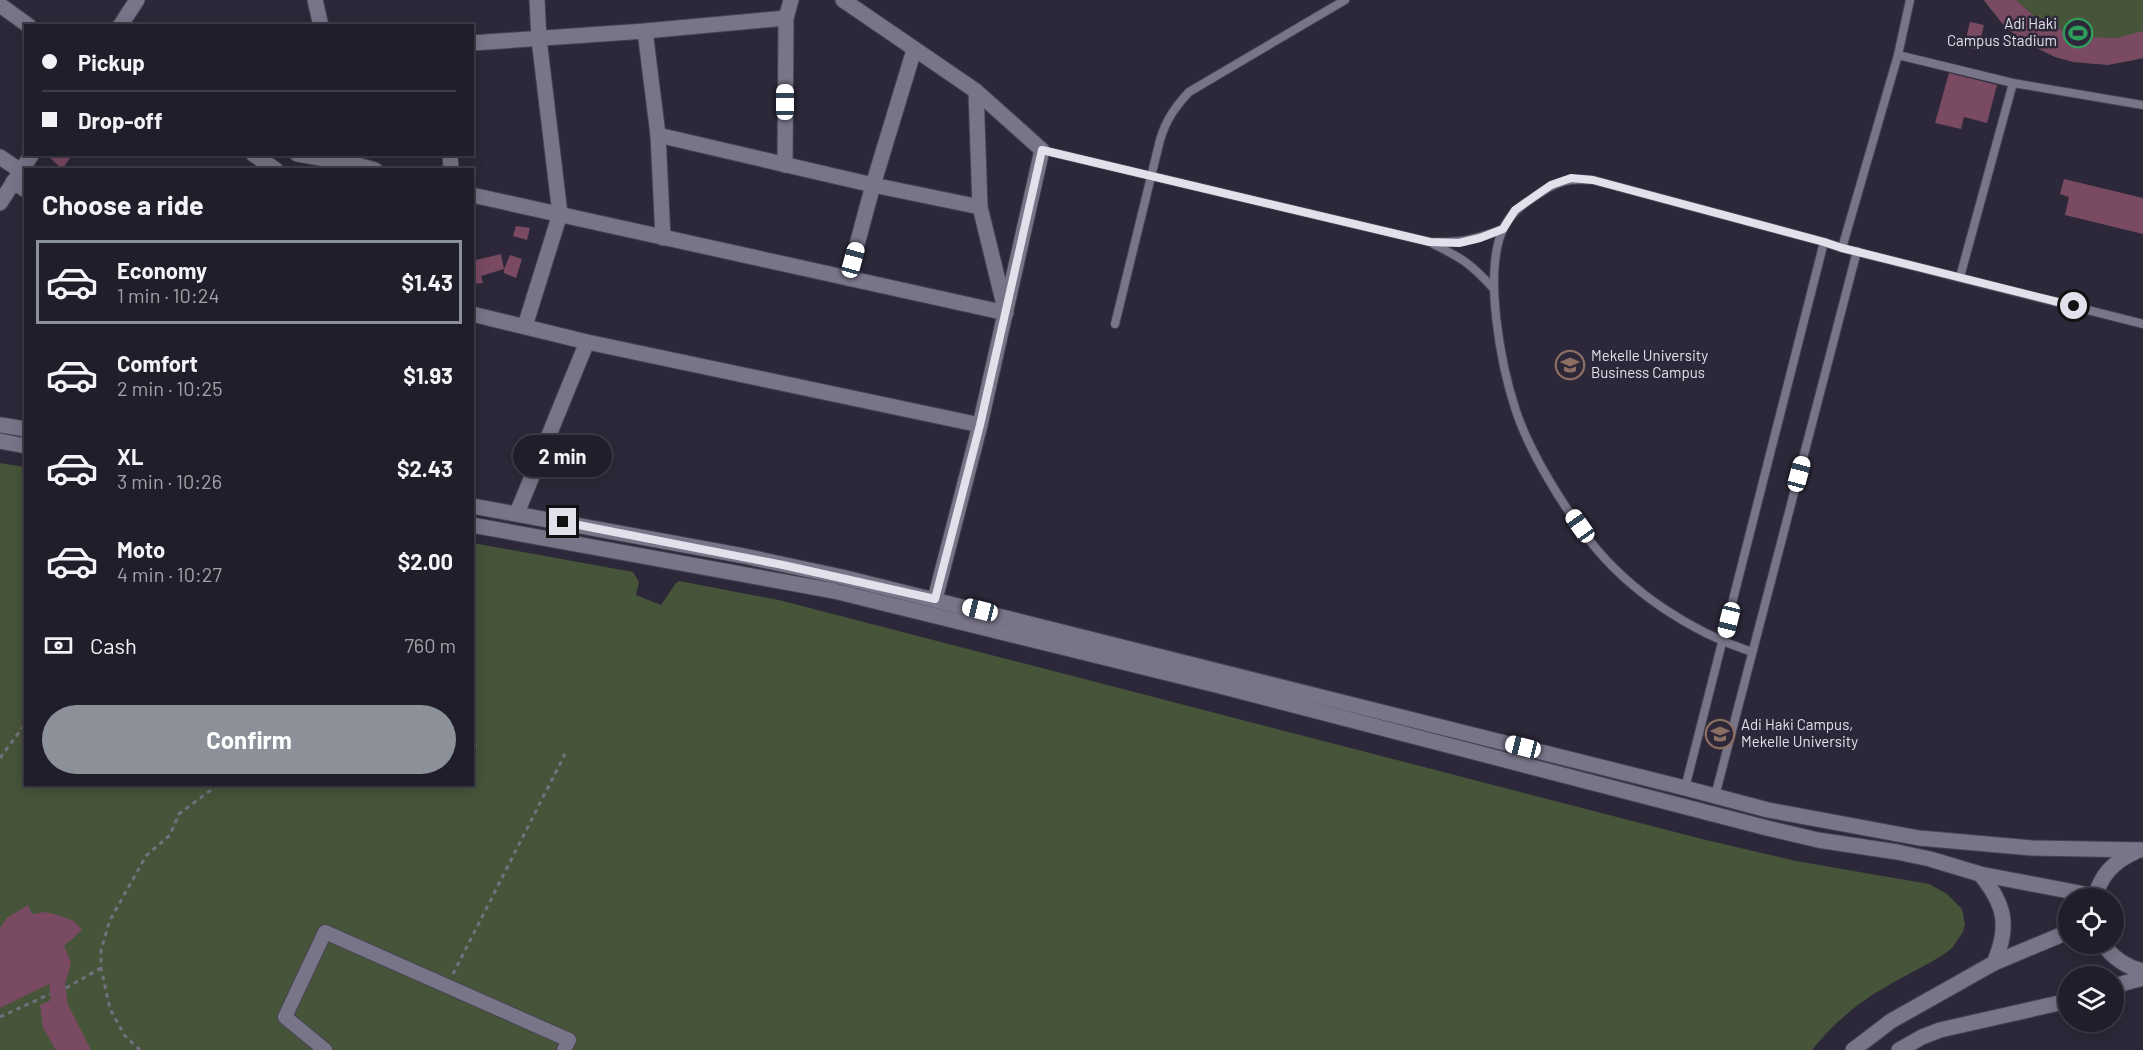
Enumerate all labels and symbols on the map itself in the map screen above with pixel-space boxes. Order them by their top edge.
place label: Adi Haki Campus Stadium [1947,14,2057,49]
sports icon: Adi Haki Campus Stadium [2062,17,2094,49]
car [776,84,794,120]
car [840,240,866,280]
route start [2060,292,2087,319]
place label: Mekelle University Business Campus [1591,346,1708,381]
school or university icon: Mekelle University Business Campus [1554,349,1586,381]
callout: 2 min [514,435,612,477]
car [1786,454,1812,494]
car [1562,506,1598,546]
route end [549,508,576,535]
car [960,597,1000,623]
car [1716,600,1742,640]
place label: Adi Haki Campus, Mekelle University [1741,715,1858,750]
school or university icon: Adi Haki Campus, Mekelle University [1704,718,1736,750]
car [1503,734,1543,760]

